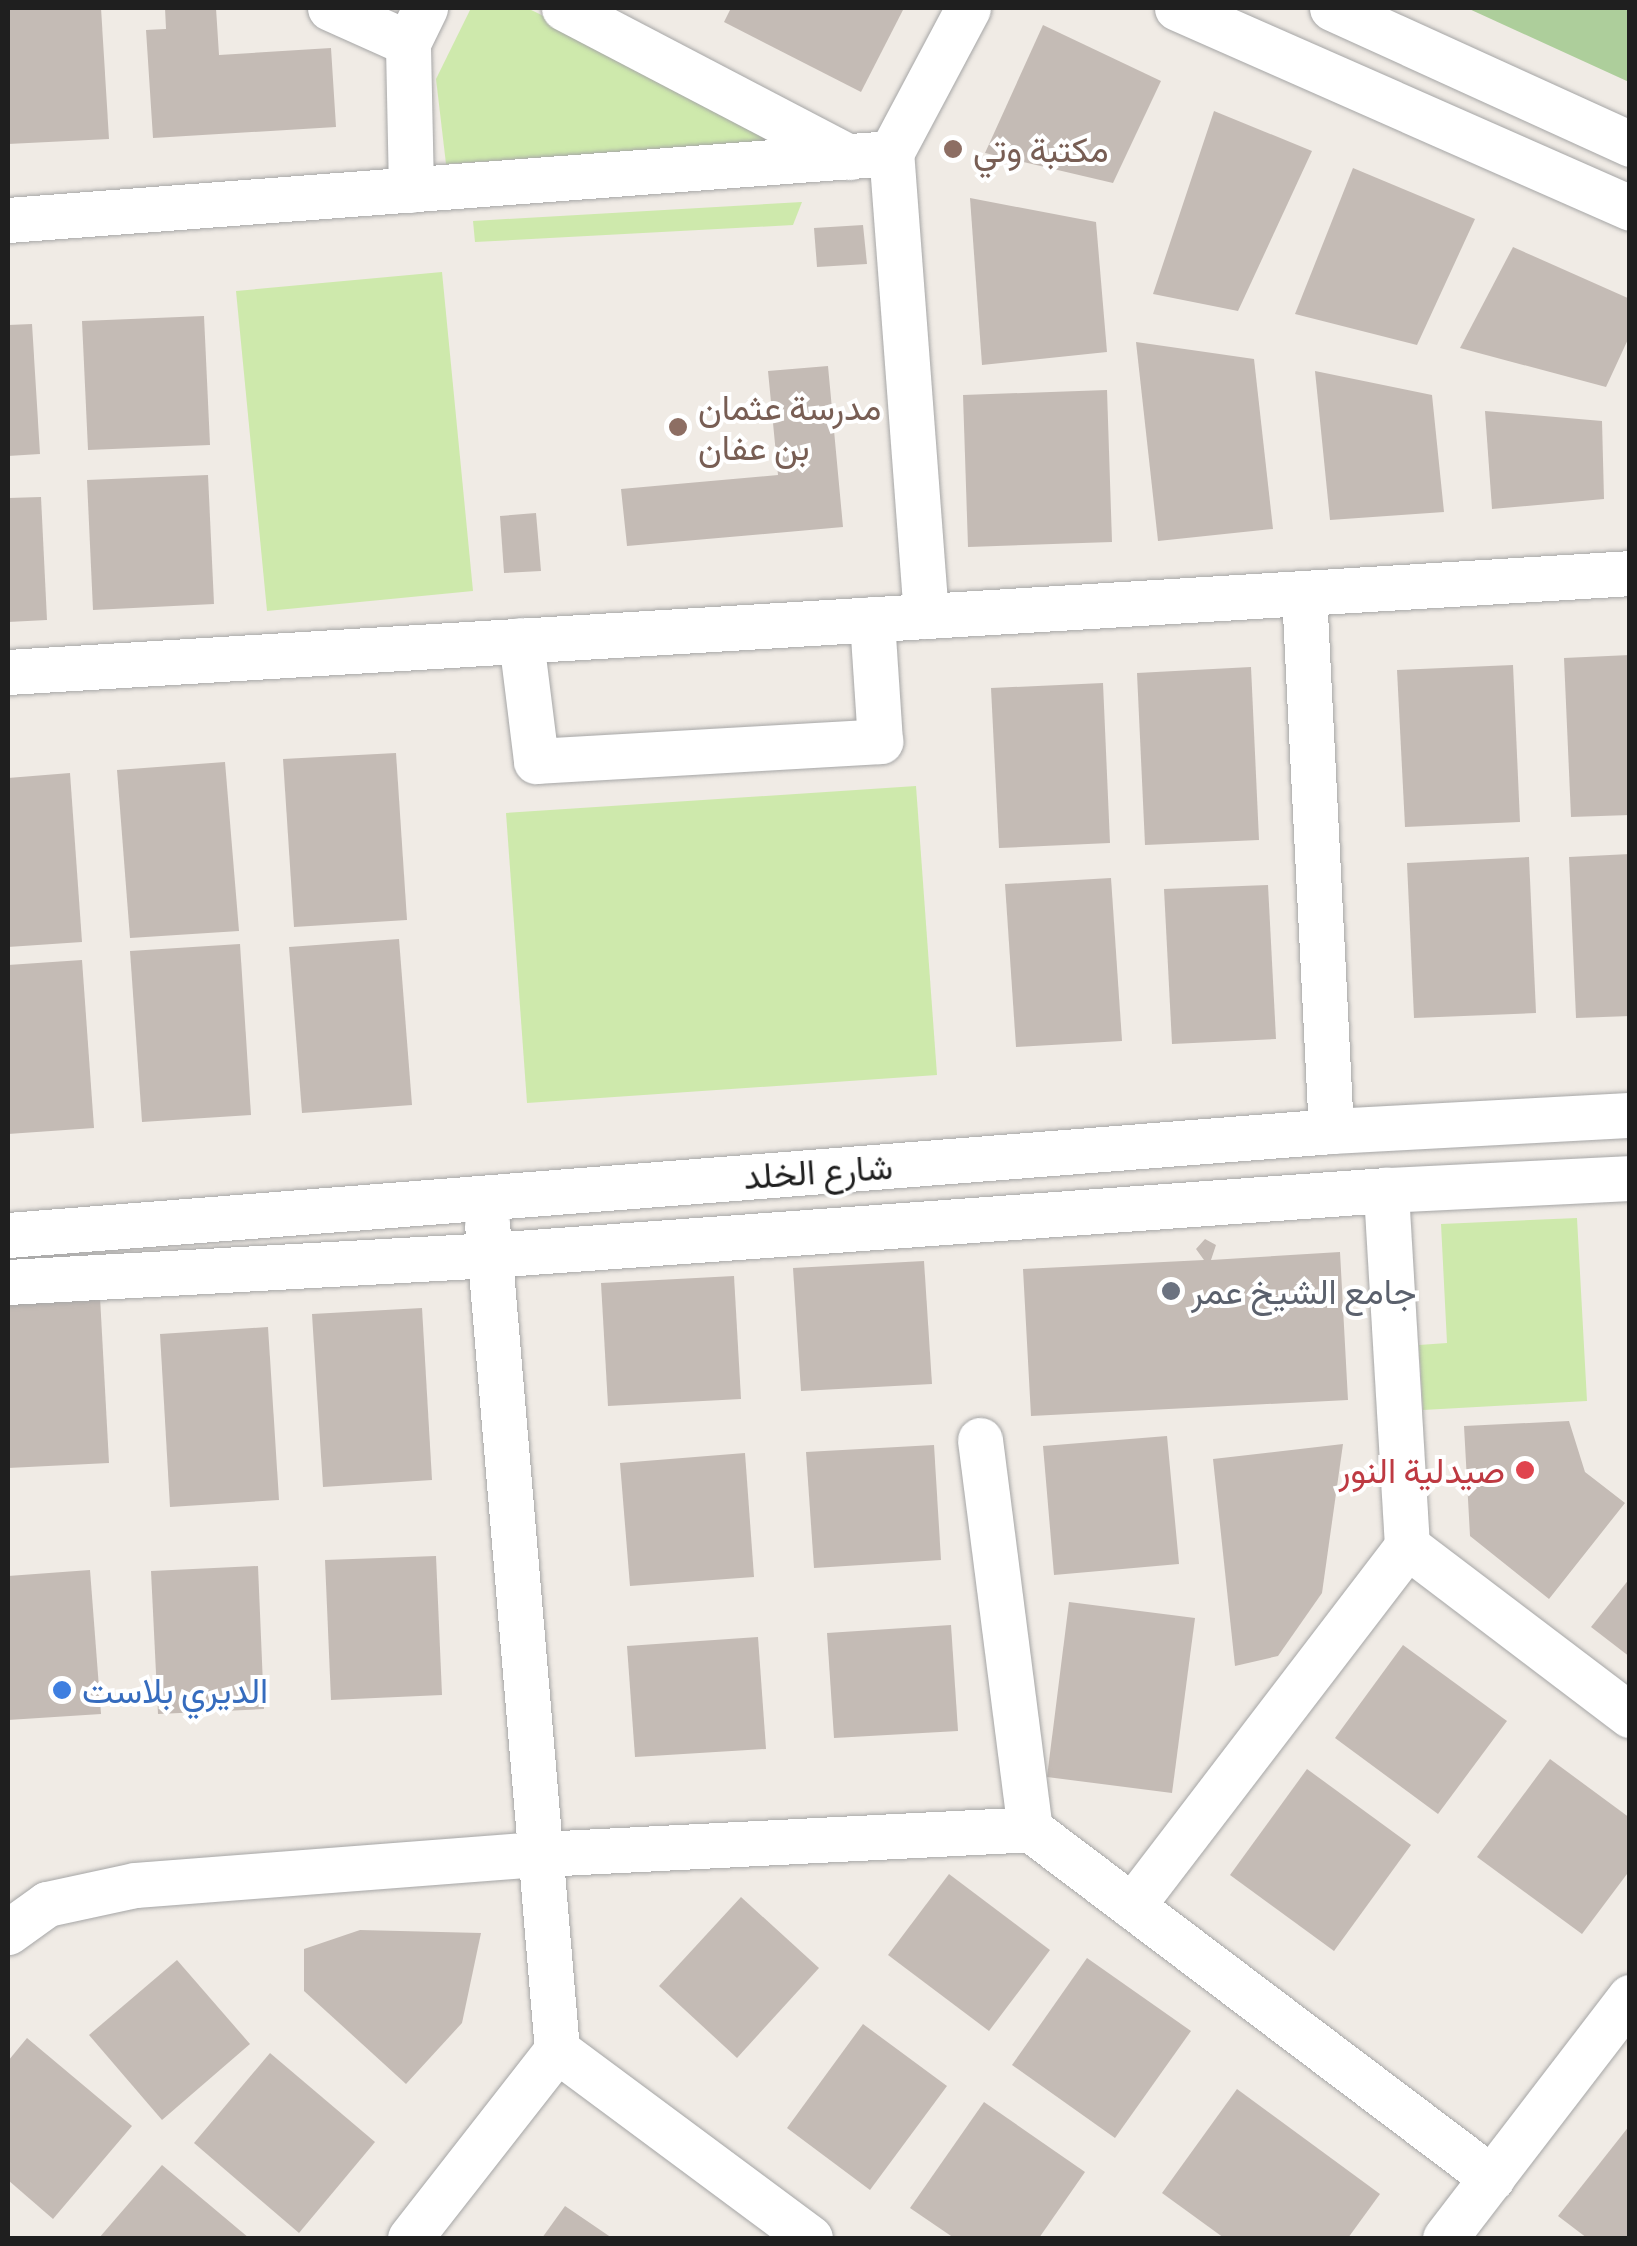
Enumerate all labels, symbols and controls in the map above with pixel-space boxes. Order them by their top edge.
place label: مكتبة وتي [973,128,1109,170]
marker: مكتبة وتي [942,138,964,160]
place label: مدرسة عثمان بن عفان [698,386,881,468]
marker: مدرسة عثمان بن عفان [667,416,689,438]
street label: شارع الخلد [742,1145,894,1197]
place label: جامع الشيخ عمر [1191,1270,1416,1312]
marker: جامع الشيخ عمر [1160,1280,1182,1302]
place label: صيدلية النور [1339,1449,1505,1491]
marker: صيدلية النور [1514,1459,1536,1481]
place label: الديري بلاست [82,1669,268,1711]
marker: الديري بلاست [51,1679,73,1701]

